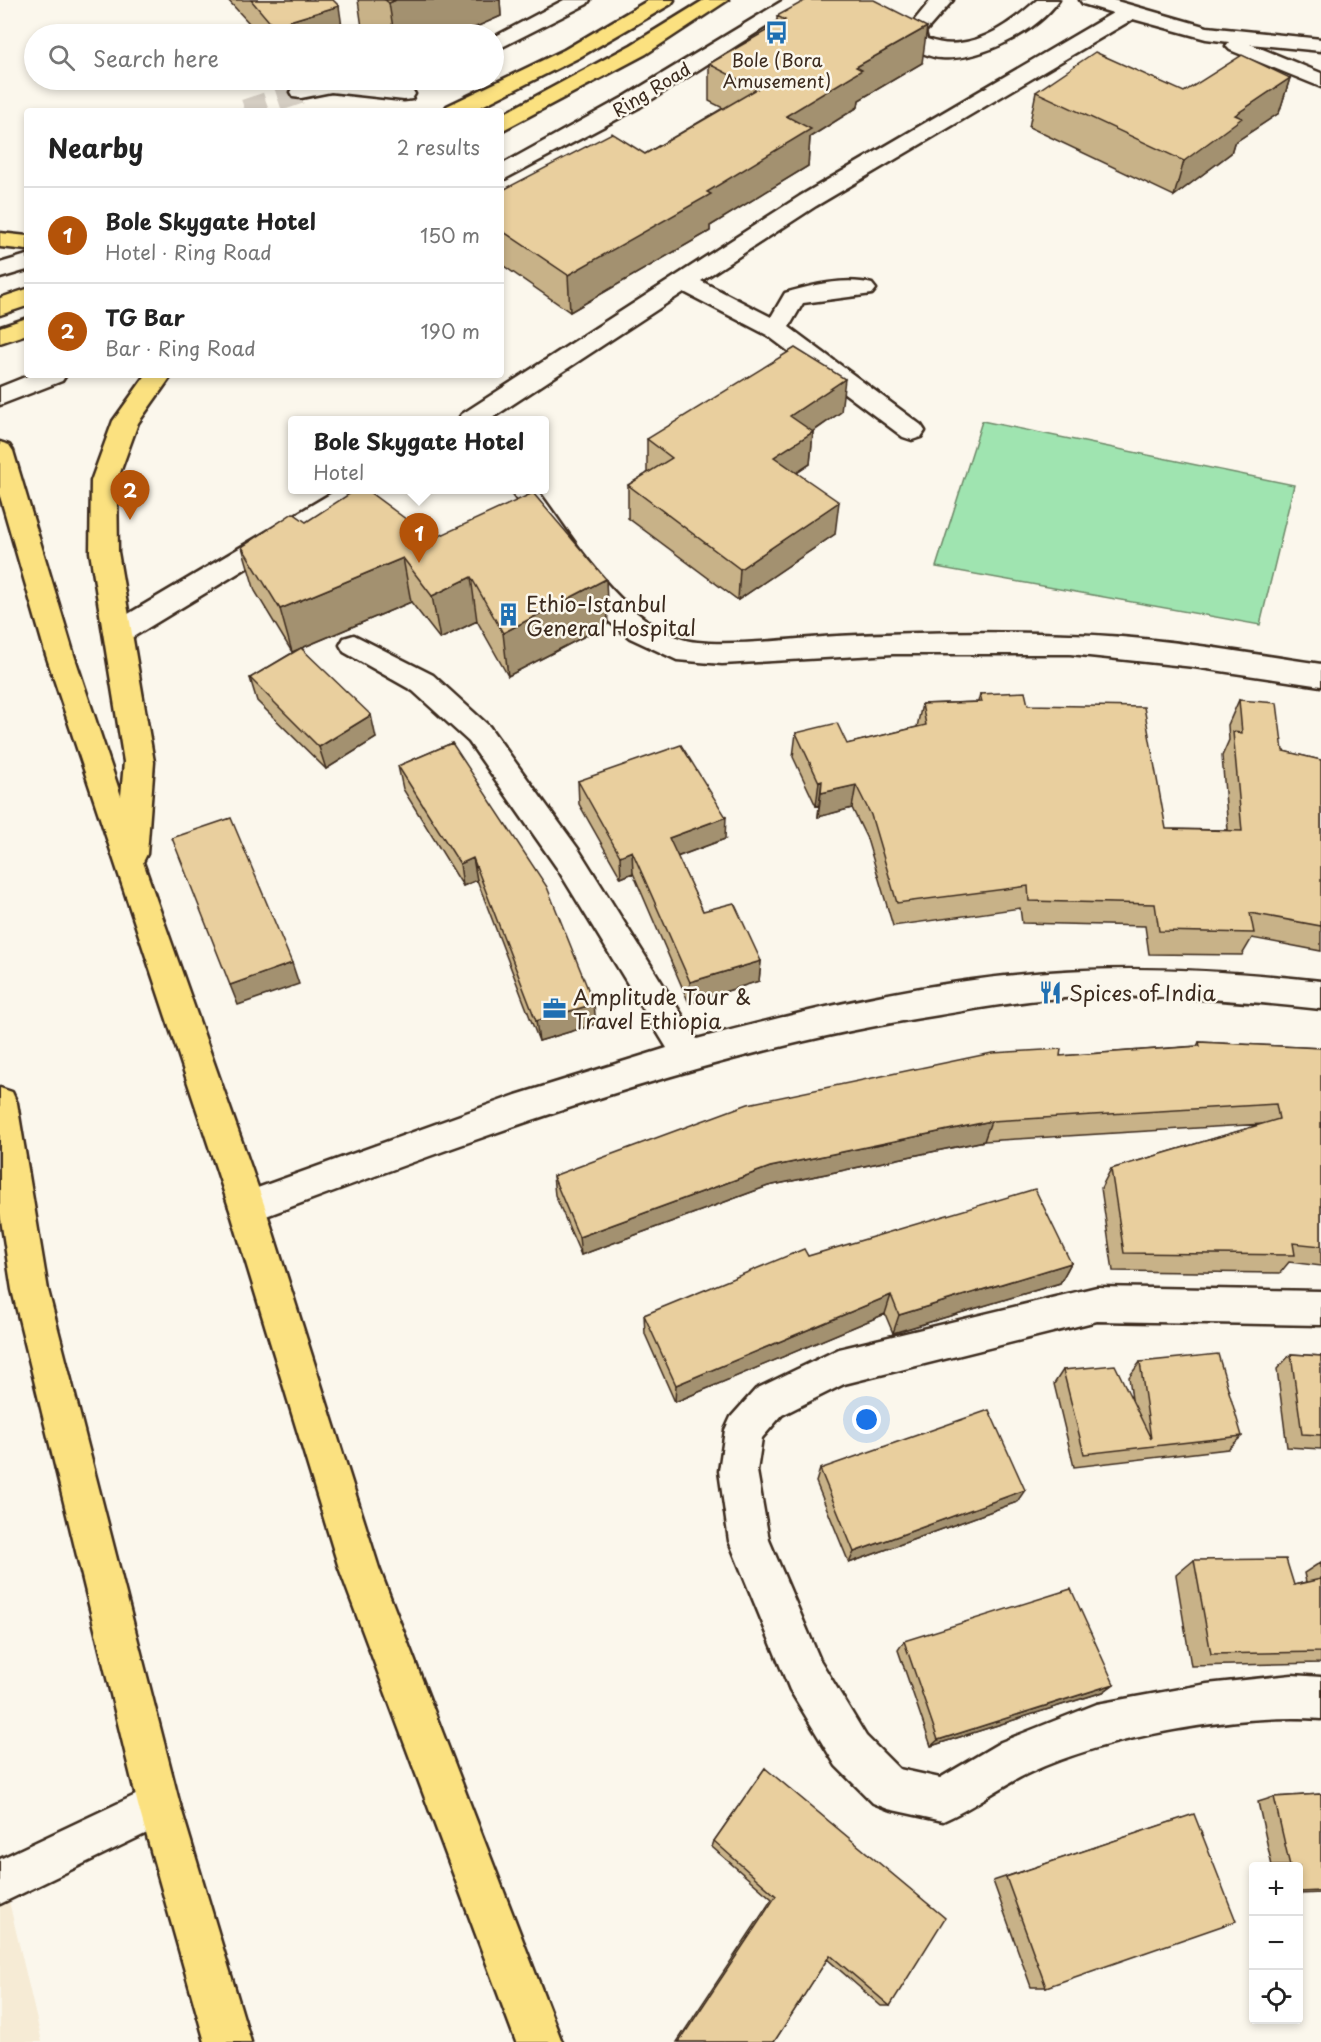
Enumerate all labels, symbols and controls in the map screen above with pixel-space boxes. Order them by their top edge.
bus stop icon: Bole (Bora Amusement) [764,20,790,46]
search box [24,24,504,90]
icon: search [45,41,78,74]
text: Search here [93,41,219,74]
place label: Bole (Bora Amusement) [723,46,831,94]
street label: Ring Road [607,55,695,123]
text: Nearby [48,128,143,167]
text: 2 results [397,132,480,162]
text: Bole Skygate Hotel [105,204,316,237]
text: 1 [63,220,72,250]
text: 150 m [420,220,480,250]
text: Hotel · Ring Road [105,237,272,267]
text: TG Bar [105,300,185,333]
text: 2 [60,316,75,346]
text: 190 m [421,316,480,346]
text: Bar · Ring Road [105,333,256,363]
popup [288,416,549,494]
text: Bole Skygate Hotel [313,424,524,457]
text: Hotel [313,457,364,487]
pin: 2 [110,470,150,520]
pin: 1 [400,514,438,563]
place label: Ethio-Istanbul General Hospital [526,587,696,643]
building icon: Ethio-Istanbul General Hospital [495,602,521,628]
place label: Spices of India [1069,976,1216,1008]
restaurant icon: Spices of India [1038,979,1064,1005]
place label: Amplitude Tour & Travel Ethiopia [573,980,751,1036]
office icon: Amplitude Tour & Travel Ethiopia [542,995,568,1021]
your location [852,1405,881,1434]
map controls [1249,1862,1303,2024]
button: + [1249,1862,1303,1916]
button: − [1249,1916,1303,1970]
button: locate [1249,1970,1303,2024]

